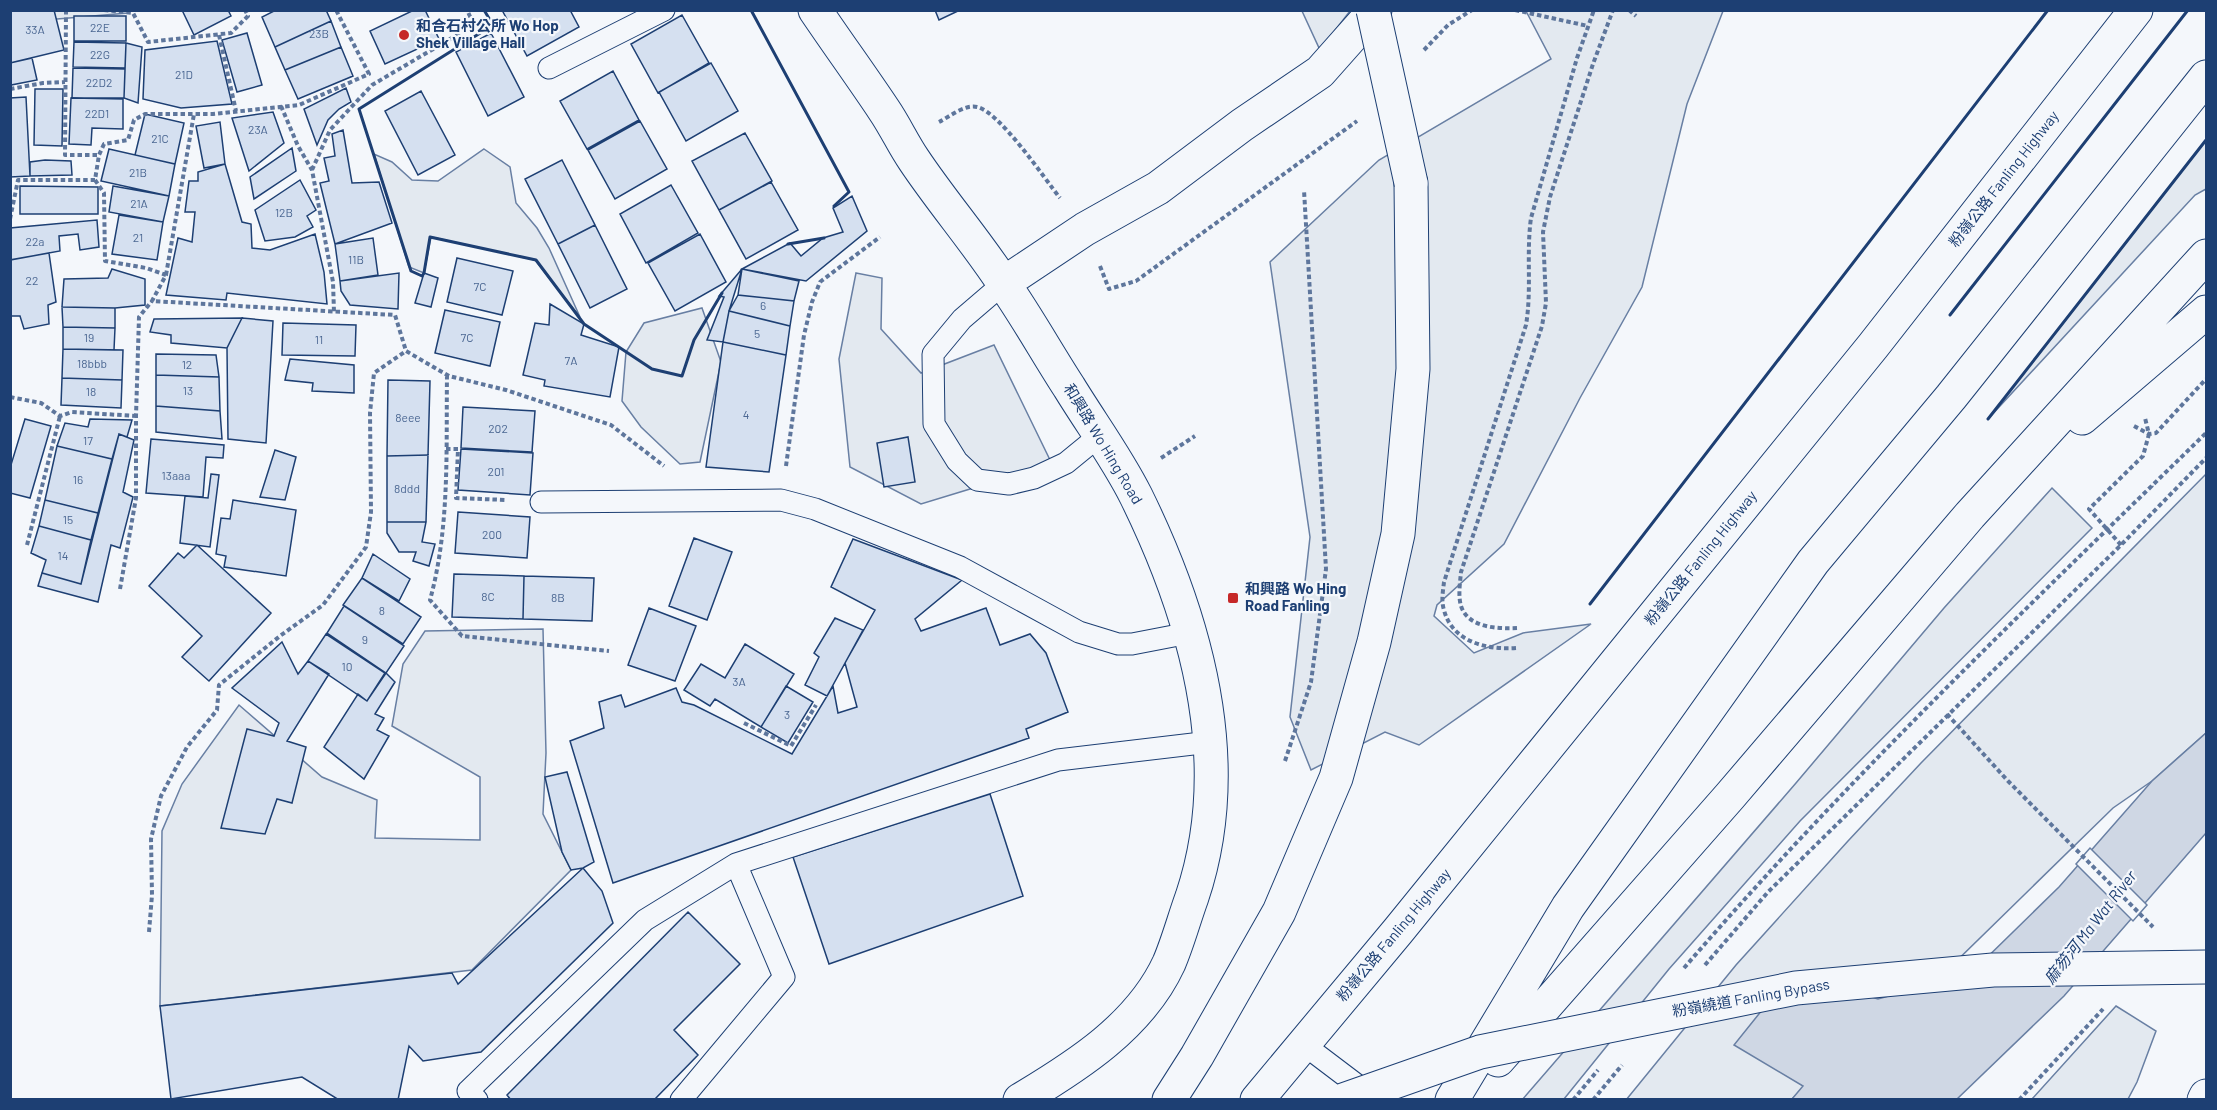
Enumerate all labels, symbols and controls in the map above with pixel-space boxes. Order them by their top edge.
place label: 和合石村公所 Wo Hop Shek Village Hall [416,16,559,51]
house number: 22E [90,20,110,34]
house number: 33A [25,22,45,36]
house number: 23B [309,26,329,40]
marker: 和合石村公所 Wo Hop Shek Village Hall [397,28,411,42]
house number: 22G [90,47,110,61]
house number: 21D [175,67,193,81]
house number: 22D2 [86,75,112,89]
house number: 22D1 [85,106,109,120]
street label: 粉嶺公路 Fanling Highway [1944,107,2062,250]
house number: 23A [248,122,268,136]
house number: 21C [151,131,169,145]
house number: 21B [129,165,147,179]
house number: 21A [130,196,148,210]
house number: 12B [275,205,293,219]
house number: 21 [133,230,143,244]
house number: 22a [26,234,45,248]
house number: 11B [348,252,364,266]
house number: 22 [26,273,38,287]
house number: 7C [474,279,486,293]
house number: 6 [760,298,766,312]
house number: 5 [754,326,760,340]
house number: 19 [84,330,94,344]
house number: 7C [461,330,473,344]
house number: 11 [315,332,323,346]
house number: 7A [565,353,577,367]
house number: 18bbb [77,356,107,370]
house number: 12 [182,357,192,371]
street label: 和興路 Wo Hing Road [1061,380,1147,507]
house number: 13 [183,383,193,397]
house number: 18 [86,384,96,398]
house number: 4 [743,407,749,421]
house number: 8eee [395,410,421,424]
house number: 202 [488,421,508,435]
house number: 17 [83,433,93,447]
house number: 201 [487,464,505,478]
house number: 13aaa [162,468,190,482]
house number: 16 [73,472,83,486]
house number: 8ddd [394,481,420,495]
street label: 粉嶺公路 Fanling Highway [1640,486,1760,628]
house number: 15 [63,512,73,526]
house number: 200 [482,527,502,541]
house number: 14 [58,548,68,562]
place label: 和興路 Wo Hing Road Fanling [1245,579,1346,614]
house number: 8C [481,589,495,603]
house number: 8B [551,590,565,604]
marker: 和興路 Wo Hing Road Fanling [1226,591,1240,605]
house number: 8 [379,603,385,617]
house number: 9 [362,632,368,646]
house number: 10 [342,659,352,673]
house number: 3A [732,674,746,688]
house number: 3 [784,707,790,721]
street label: 粉嶺公路 Fanling Highway [1332,864,1454,1004]
water label: 麻笏河 Ma Wat River [2039,865,2141,987]
street label: 粉嶺繞道 Fanling Bypass [1671,974,1831,1020]

